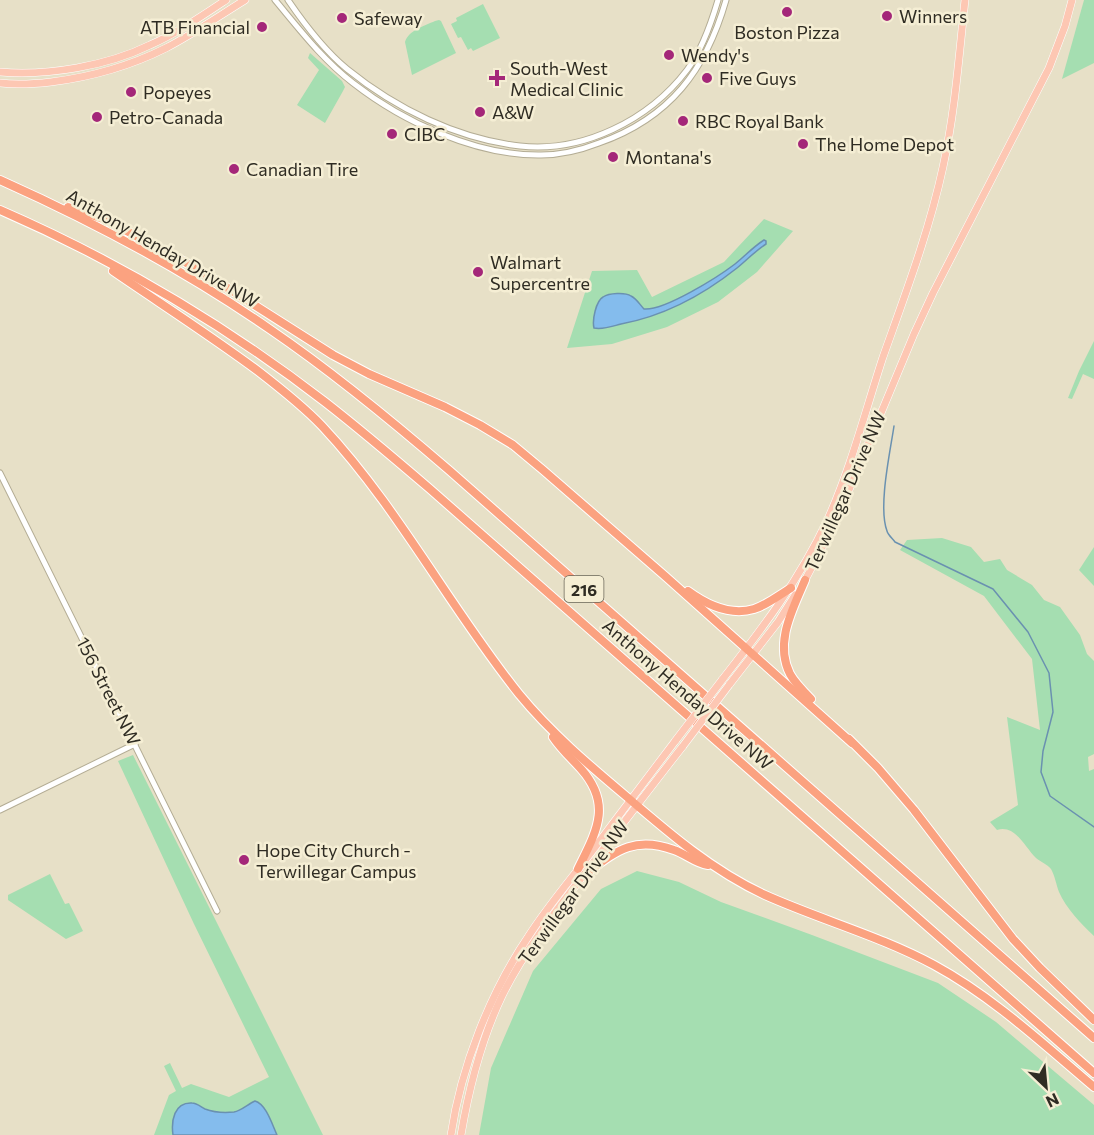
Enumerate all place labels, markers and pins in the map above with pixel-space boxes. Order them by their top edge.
marker: Boston Pizza [780,5,794,19]
place label: Winners [899,5,967,27]
place label: Safeway [354,7,423,29]
marker: Winners [880,9,894,23]
marker: Safeway [335,11,349,25]
place label: ATB Financial [140,16,250,38]
marker: ATB Financial [255,20,269,34]
place label: Boston Pizza [734,21,840,43]
place label: Wendy's [681,44,749,66]
marker: Wendy's [662,48,676,62]
place label: South-West Medical Clinic [510,57,624,100]
place label: Five Guys [719,67,796,89]
marker: South-West Medical Clinic [488,69,506,87]
marker: Five Guys [700,71,714,85]
place label: Popeyes [143,81,211,103]
marker: Popeyes [124,85,138,99]
place label: A&W [492,101,534,123]
marker: A&W [473,105,487,119]
place label: Petro-Canada [109,106,223,128]
marker: Petro-Canada [90,110,104,124]
place label: RBC Royal Bank [695,110,824,132]
marker: RBC Royal Bank [676,114,690,128]
place label: CIBC [404,123,445,145]
marker: CIBC [385,127,399,141]
place label: The Home Depot [815,133,954,155]
marker: The Home Depot [796,137,810,151]
place label: Montana's [625,146,712,168]
marker: Montana's [606,150,620,164]
place label: Canadian Tire [246,158,358,180]
marker: Canadian Tire [227,162,241,176]
place label: Walmart Supercentre [490,251,590,294]
marker: Walmart Supercentre [471,265,485,279]
place label: Hope City Church - Terwillegar Campus [256,839,417,882]
marker: Hope City Church - Terwillegar Campus [237,853,251,867]

